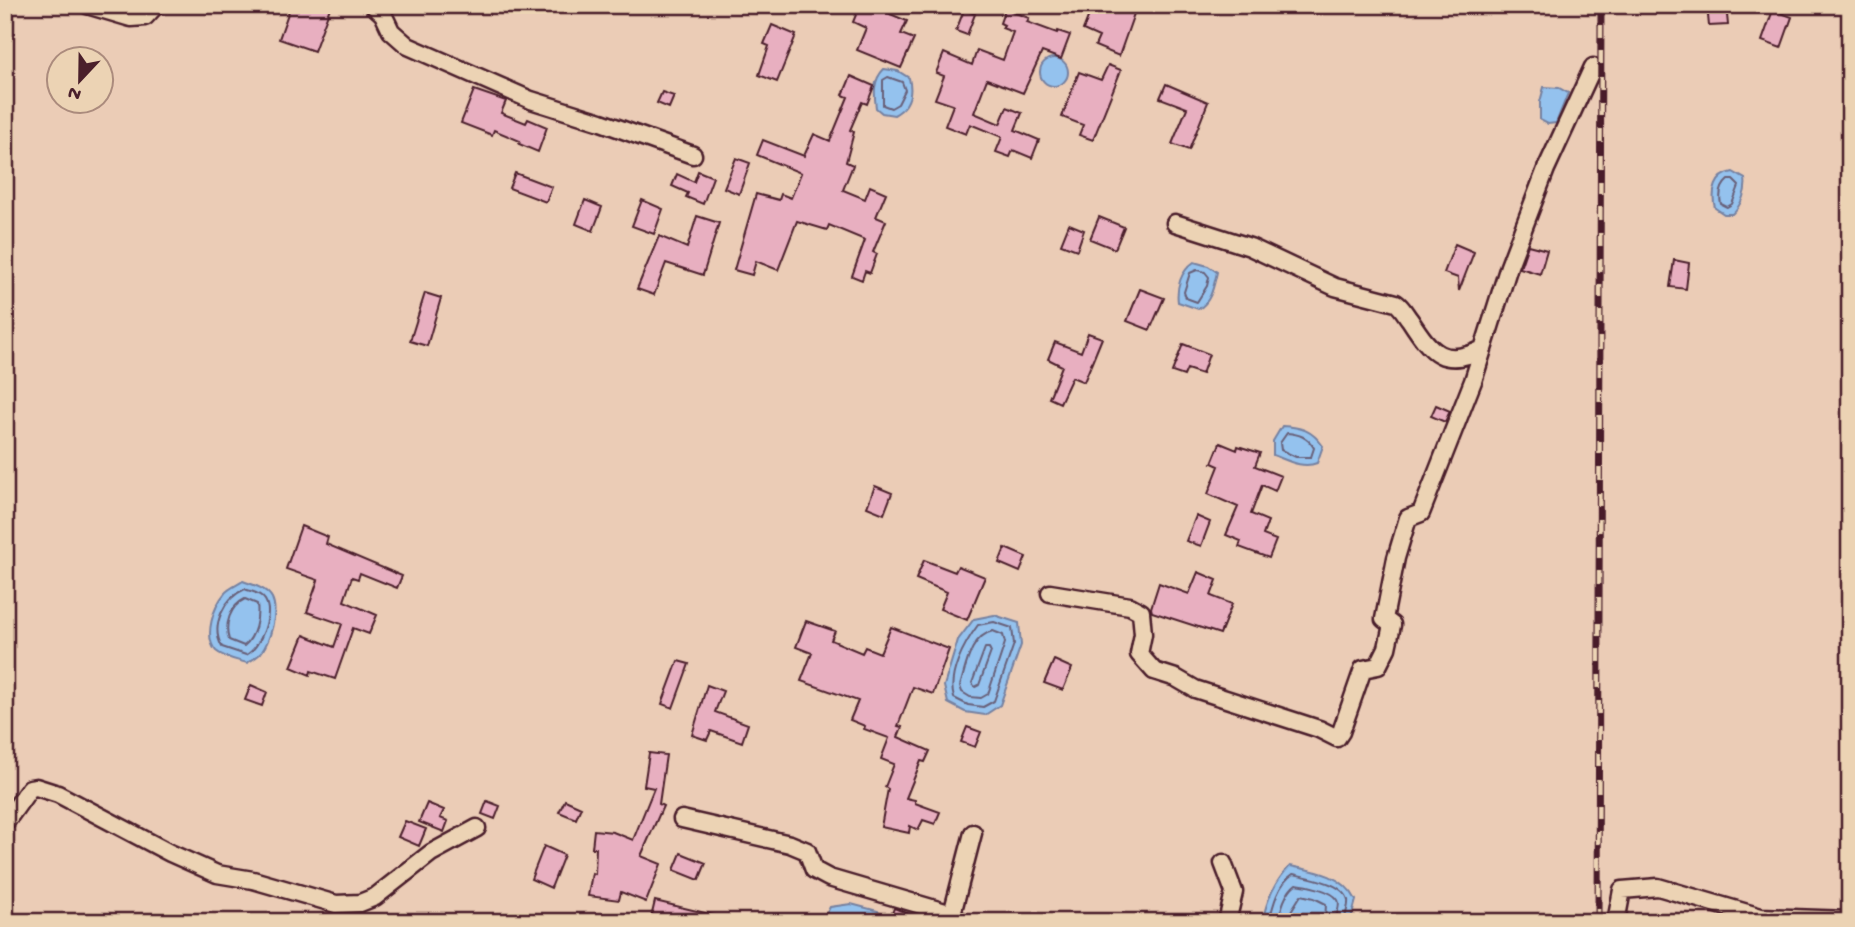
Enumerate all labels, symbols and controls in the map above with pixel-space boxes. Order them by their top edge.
north arrow [46,46,116,116]
text: N [65,80,85,106]

